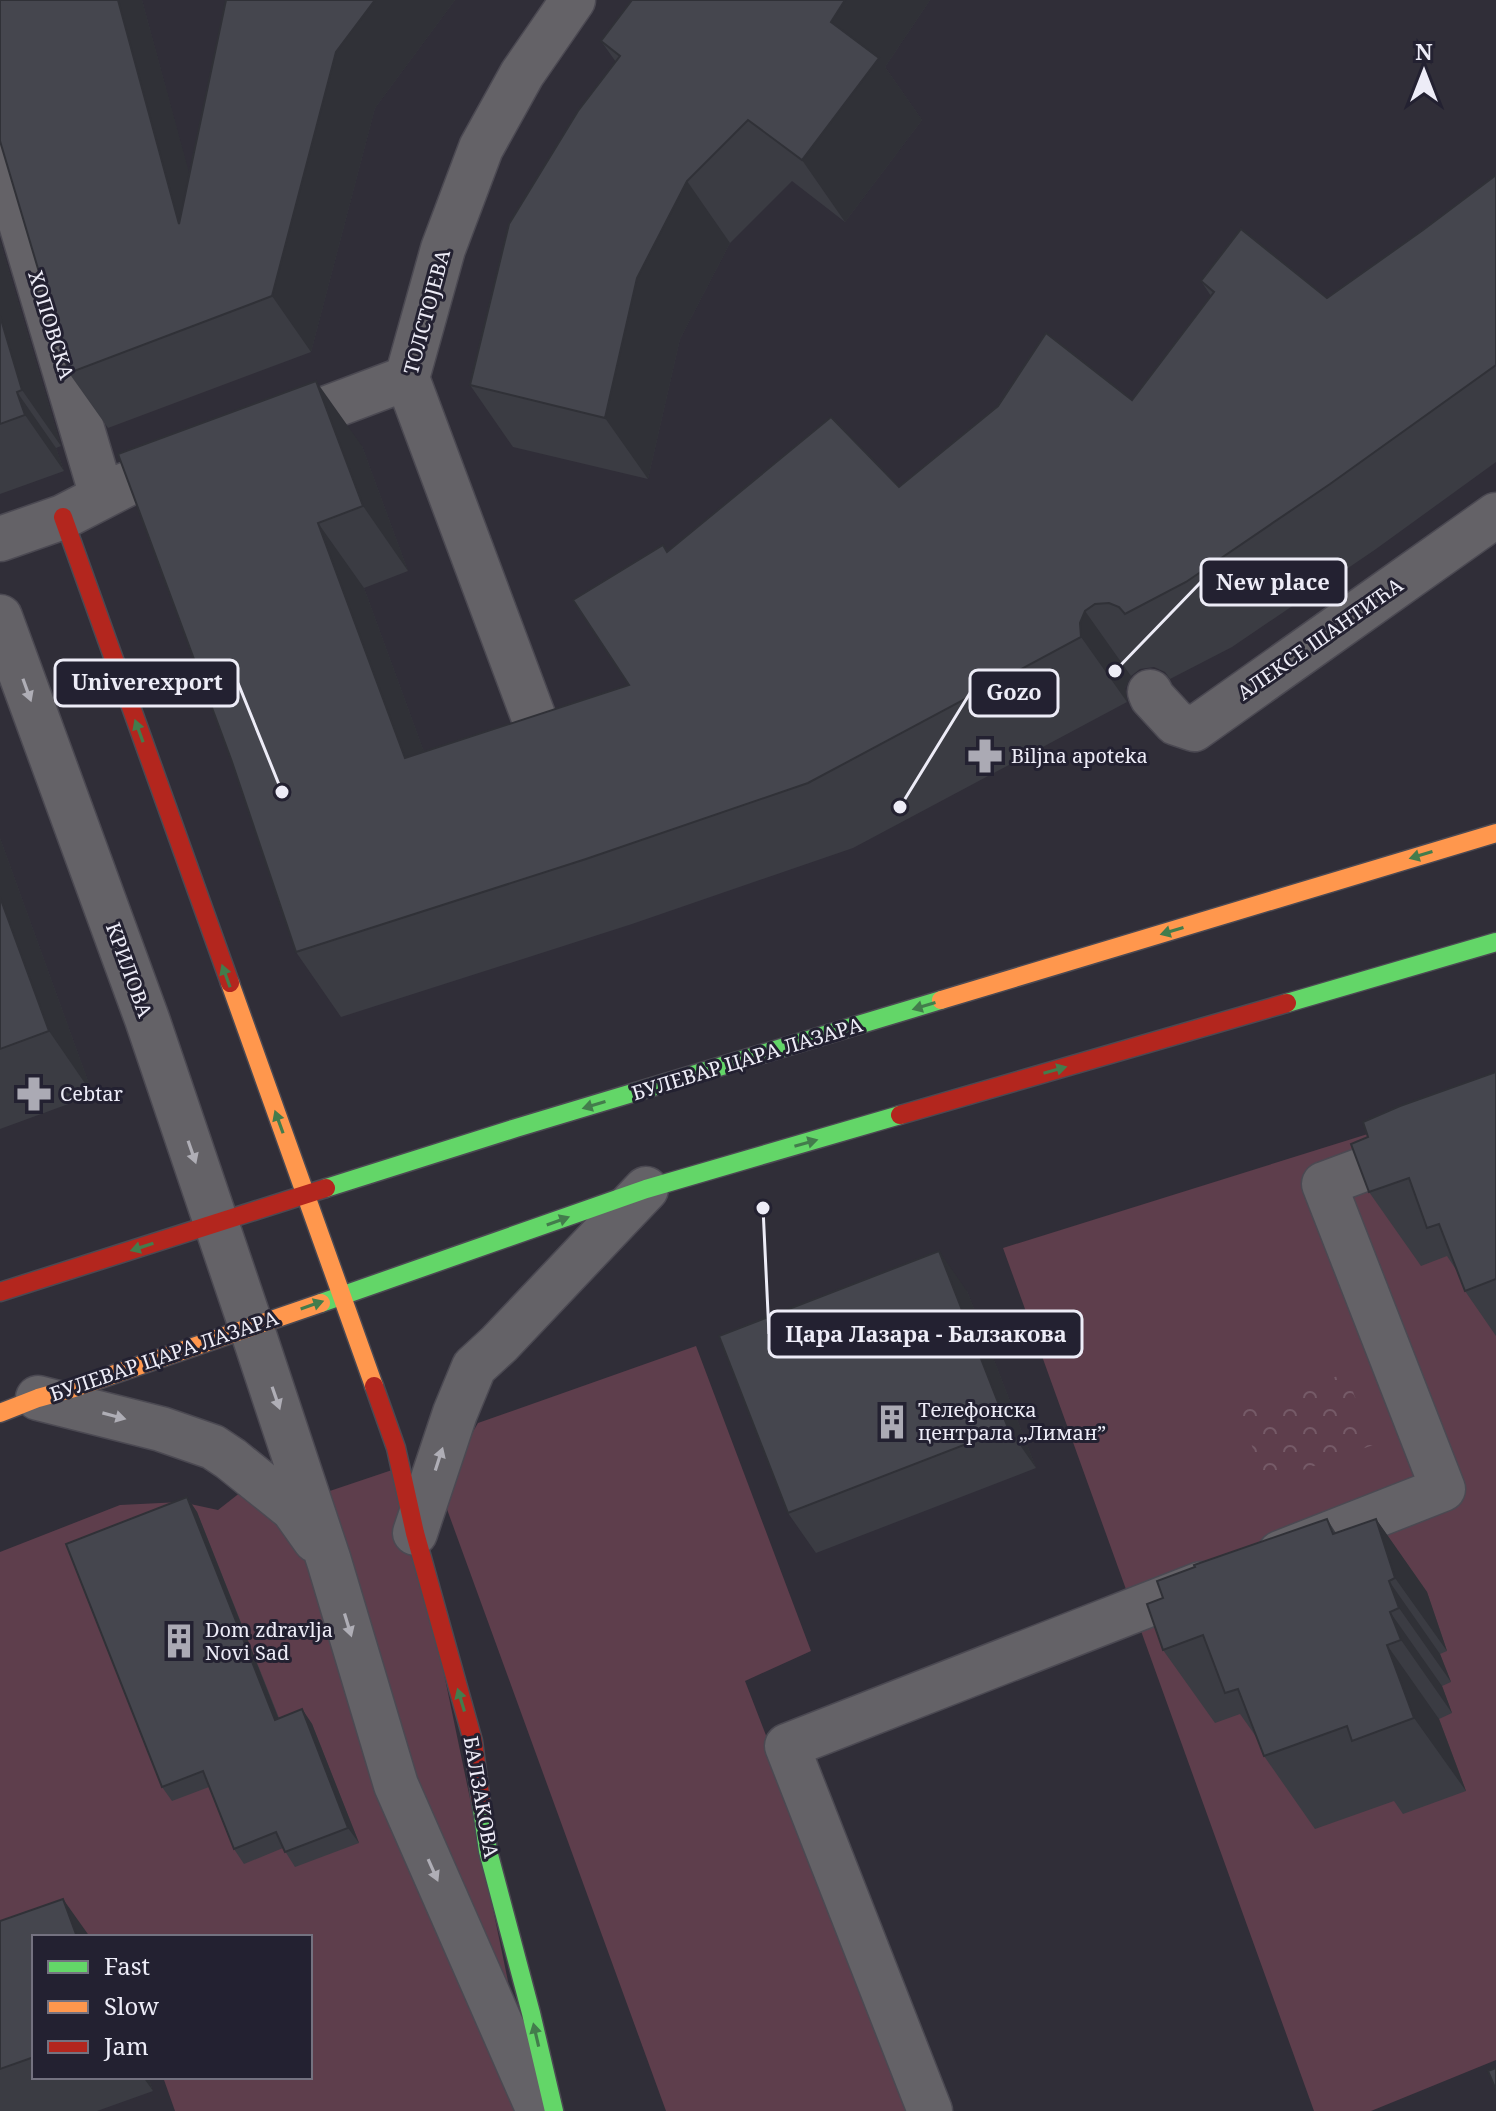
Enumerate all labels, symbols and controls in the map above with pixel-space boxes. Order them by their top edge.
north arrow [1384,32,1464,112]
text: N [1415,36,1433,66]
street label: ТОЛСТОЈЕВА [397,245,456,377]
street label: ХОПОВСКА [22,267,81,383]
callout: New place [1201,559,1346,605]
text: New place [1216,566,1330,596]
street label: АЛЕКСЕ ШАНТИЋА [1231,571,1409,706]
callout: Univerexport [55,660,238,706]
text: Univerexport [71,666,223,696]
callout: Gozo [970,670,1058,716]
text: Gozo [986,676,1042,706]
one-way arrow [21,678,34,702]
one-way arrow [132,719,144,743]
pharmacy icon: Biljna apoteka [966,737,1004,775]
place label: Biljna apoteka [1011,742,1148,769]
one-way arrow [1409,849,1433,862]
street label: КРИЛОВА [100,919,159,1022]
one-way arrow [1160,925,1184,937]
one-way arrow [219,964,232,988]
one-way arrow [911,1000,935,1013]
street label: БУЛЕВАР ЦАРА ЛАЗАРА [628,1010,866,1106]
one-way arrow [1044,1063,1068,1076]
pharmacy icon: Cebtar [15,1075,53,1113]
place label: Cebtar [60,1080,124,1107]
one-way arrow [582,1099,606,1112]
one-way arrow [272,1110,285,1134]
one-way arrow [794,1136,818,1149]
one-way arrow [187,1140,199,1164]
one-way arrow [546,1214,570,1227]
one-way arrow [130,1241,154,1254]
one-way arrow [300,1299,324,1311]
street label: БУЛЕВАР ЦАРА ЛАЗАРА [46,1303,282,1407]
callout: Цара Лазара - Балзакова [769,1311,1082,1357]
text: Цара Лазара - Балзакова [785,1318,1067,1348]
one-way arrow [270,1387,282,1411]
place label: Телефонска централа „Лиман” [918,1396,1106,1446]
building icon: Телефонска централа „Лиман” [873,1403,911,1441]
one-way arrow [101,1411,126,1423]
one-way arrow [434,1447,446,1471]
one-way arrow [342,1613,355,1637]
place label: Dom zdravlja Novi Sad [205,1616,333,1666]
building icon: Dom zdravlja Novi Sad [160,1622,198,1660]
one-way arrow [454,1688,467,1712]
street label: БАЛЗАКОВА [457,1734,506,1861]
one-way arrow [427,1858,440,1882]
legend [32,1935,312,2079]
text: Fast [104,1949,150,1982]
text: Slow [104,1989,159,2022]
one-way arrow [529,2022,542,2047]
text: Jam [103,2029,149,2062]

